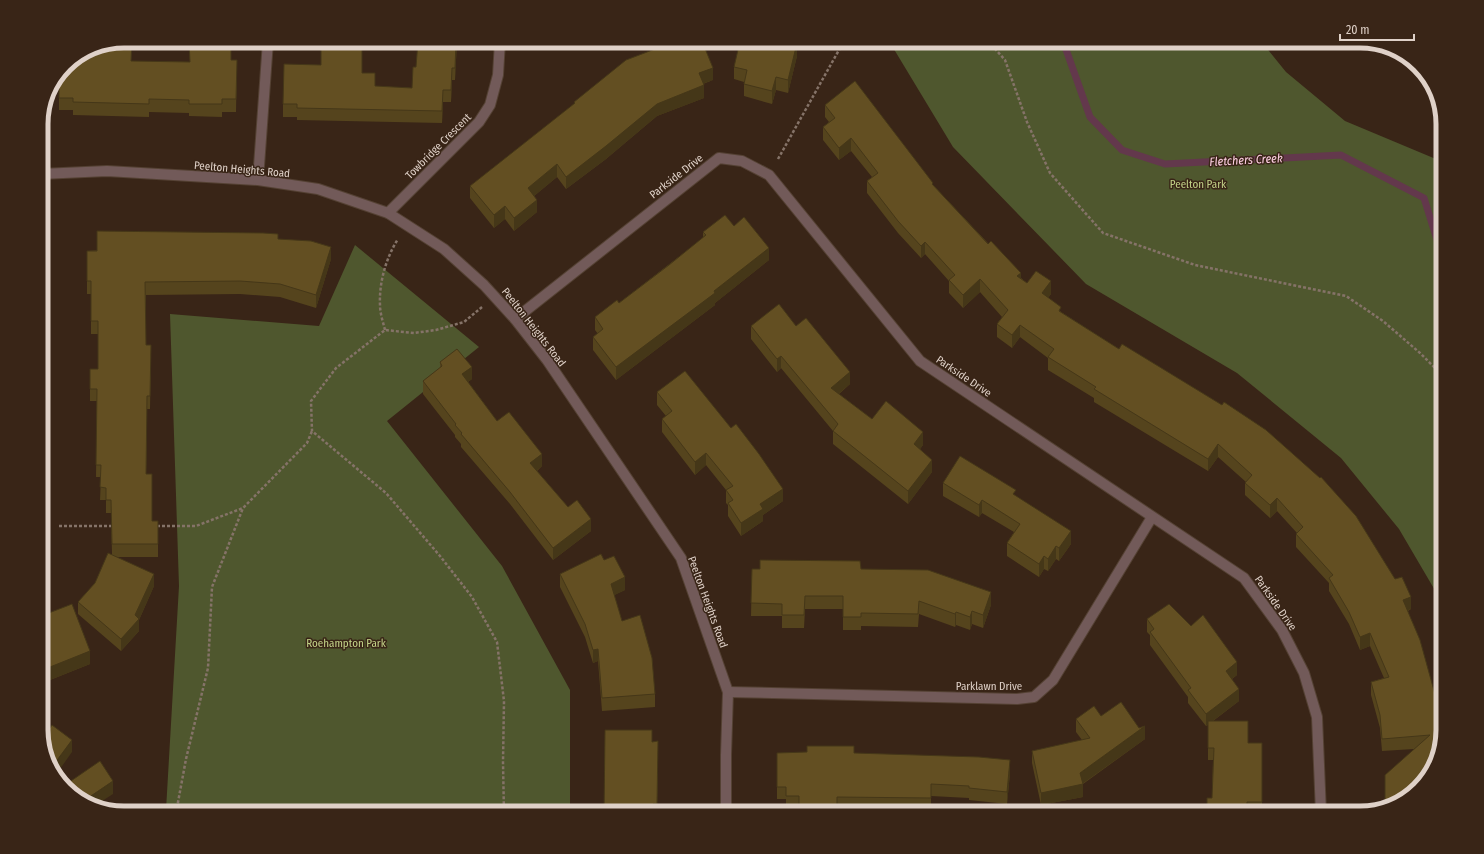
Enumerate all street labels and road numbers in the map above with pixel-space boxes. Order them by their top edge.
street label: Towbridge Crescent [403,111,474,182]
street label: Parkside Drive [647,152,706,201]
street label: Peelton Heights Road [193,159,291,180]
street label: Peelton Heights Road [499,285,568,369]
street label: Parkside Drive [933,353,994,400]
street label: Peelton Heights Road [685,555,730,650]
street label: Parkside Drive [1252,573,1299,633]
street label: Parklawn Drive [956,680,1022,693]

